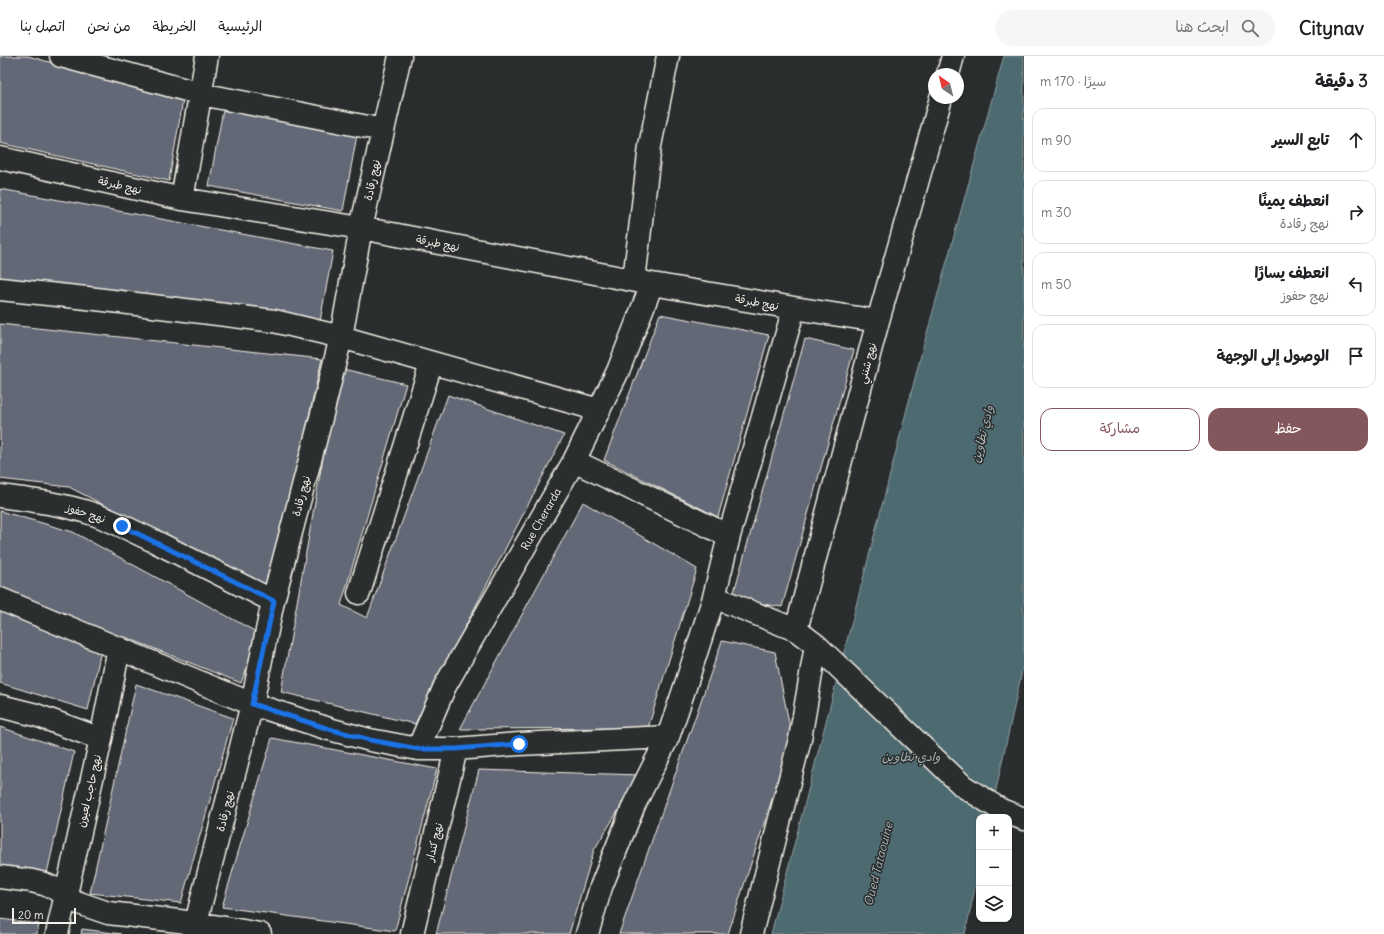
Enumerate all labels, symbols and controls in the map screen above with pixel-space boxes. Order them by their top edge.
search box [995,10,1275,46]
text: Citynav [1299,16,1364,40]
text: اتصل بنا [20,17,65,35]
text: من نحن [87,17,131,35]
text: الخريطة [153,17,196,35]
text: الرئيسية [218,17,262,35]
text: ابحث هنا [1175,17,1229,36]
icon: search [1239,17,1261,39]
north arrow [928,68,964,104]
text: 3 دقيقة [1315,70,1368,92]
text: سيرًا · 170 m [1040,73,1106,90]
icon: ahead [1345,129,1367,151]
text: تابع السير [1272,130,1329,149]
text: 90 m [1041,132,1072,149]
street label: نهج رقادة [361,158,384,202]
street label: نهج طبرقة [97,173,143,198]
text: انعطف يمينًا [1258,191,1329,210]
icon: right [1345,201,1367,223]
text: 30 m [1041,204,1071,221]
text: نهج رقادة [1280,215,1329,232]
street label: نهج طبرقة [415,232,461,255]
text: انعطف يسارًا [1255,263,1329,282]
icon: left [1345,273,1367,295]
text: 50 m [1041,276,1072,293]
text: نهج حفوز [1281,287,1329,304]
street label: نهج طبرقة [734,291,780,314]
street label: نهج شنني [855,341,883,386]
icon: arrive [1345,345,1367,367]
text: الوصول إلى الوجهة [1216,346,1329,365]
water label: وادي تطاوين [968,403,998,465]
button: مشاركة [1040,408,1200,451]
button: حفظ [1208,408,1368,451]
street label: نهج رقادة [289,474,314,518]
street label: Rue Cherarda [518,486,564,552]
street label: نهج حفوز [63,500,107,527]
route end [113,517,131,535]
route start [510,735,528,753]
water label: وادي تطاوين [882,749,941,766]
street label: نهج حاجب لعيون [74,753,105,829]
street label: نهج رقادة [213,789,238,833]
map controls [976,814,1012,922]
button: + [976,814,1012,850]
water label: Oued Tataouine [860,819,896,907]
street label: نهج كندار [422,821,447,864]
button: − [976,850,1012,886]
button: layers [976,886,1012,922]
scale bar [12,906,76,925]
text: 20 m [18,908,44,922]

